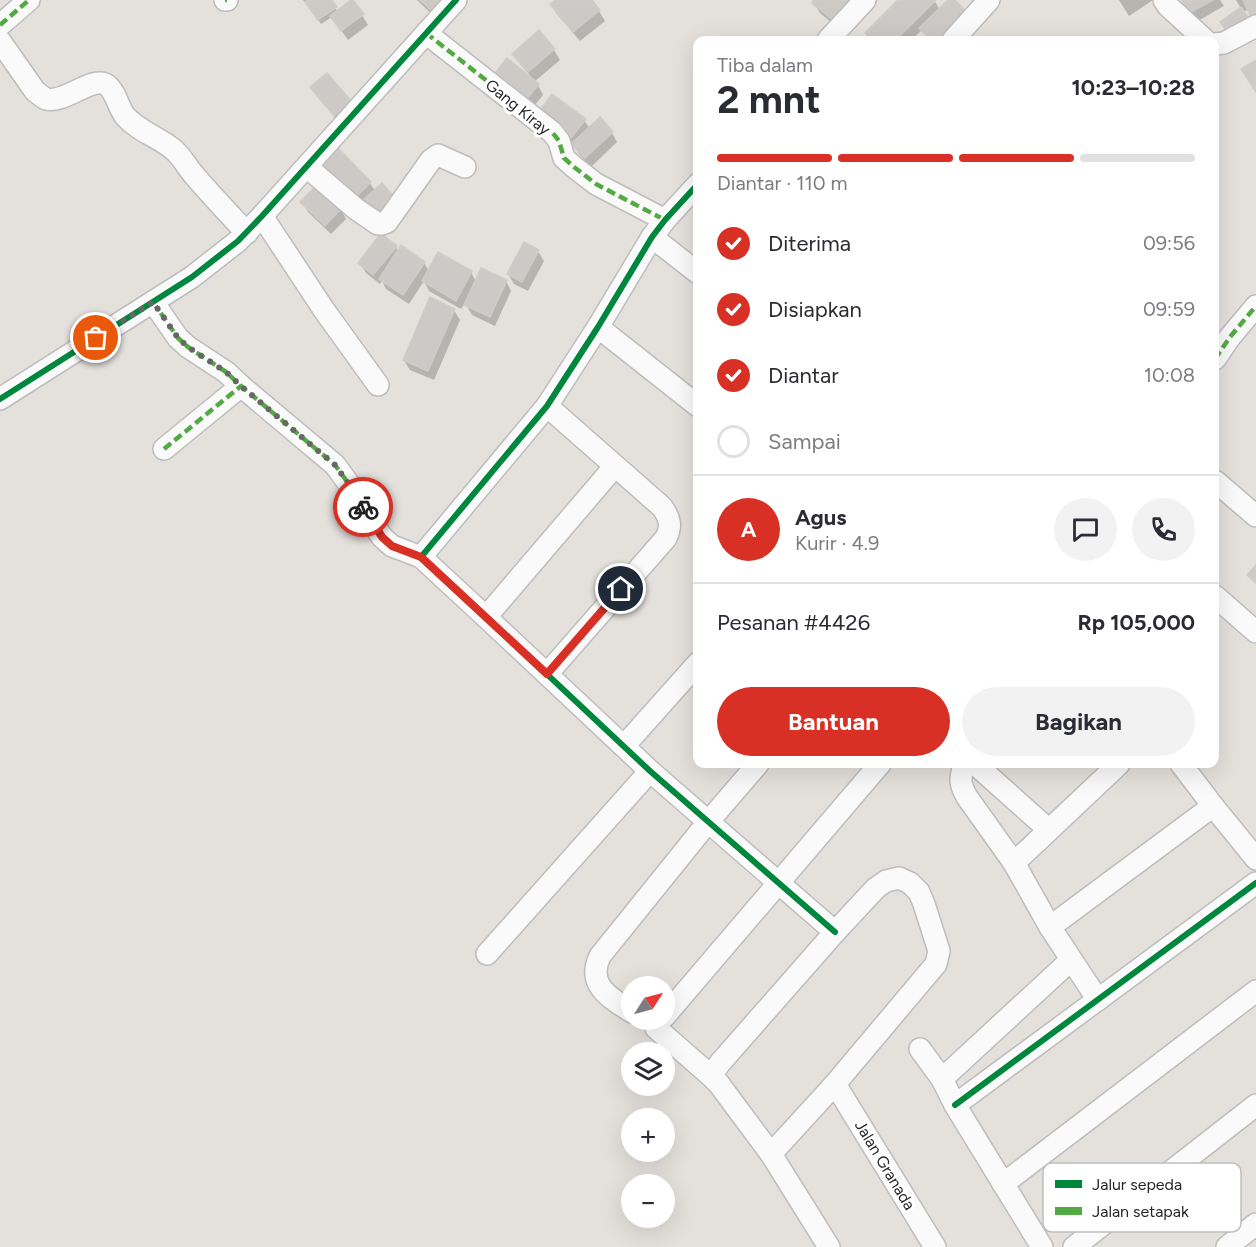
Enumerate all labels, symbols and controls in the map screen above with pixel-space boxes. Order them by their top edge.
text: Tiba dalam [717,53,813,77]
text: 10:23–10:28 [1071,74,1195,101]
street label: Gang Kiray [482,75,555,139]
text: 2 mnt [717,76,821,123]
text: Diantar · 110 m [717,171,848,195]
icon: check [717,227,750,260]
text: Diterima [768,230,851,257]
text: 09:56 [1143,231,1195,255]
icon: check [717,293,750,326]
text: Disiapkan [768,296,862,323]
text: 09:59 [1143,297,1195,321]
pin [70,312,121,363]
icon: bag [79,321,112,354]
icon: check [717,359,750,392]
text: Diantar [768,362,839,389]
text: 10:08 [1144,363,1195,387]
text: Sampai [768,428,841,455]
courier [333,477,393,537]
icon: bike [347,491,380,524]
button: chat [1054,498,1117,561]
button: phone [1132,498,1195,561]
text: Agus [795,504,846,531]
text: A [741,516,756,543]
text: Kurir · 4.9 [795,531,879,555]
pin [595,563,646,614]
icon: home [604,572,637,605]
text: Pesanan #4426 [717,609,870,636]
text: Rp 105,000 [1078,609,1195,636]
button: Bantuan [717,687,950,756]
button: Bagikan [962,687,1195,756]
north arrow [621,976,675,1030]
map controls [621,976,675,1228]
button: layers [621,1042,675,1096]
button: + [621,1108,675,1162]
street label: Jalan Granada [851,1117,919,1213]
legend [1043,1163,1241,1232]
button: − [621,1174,675,1228]
text: Jalur sepeda [1092,1175,1182,1194]
text: Jalan setapak [1092,1202,1189,1221]

